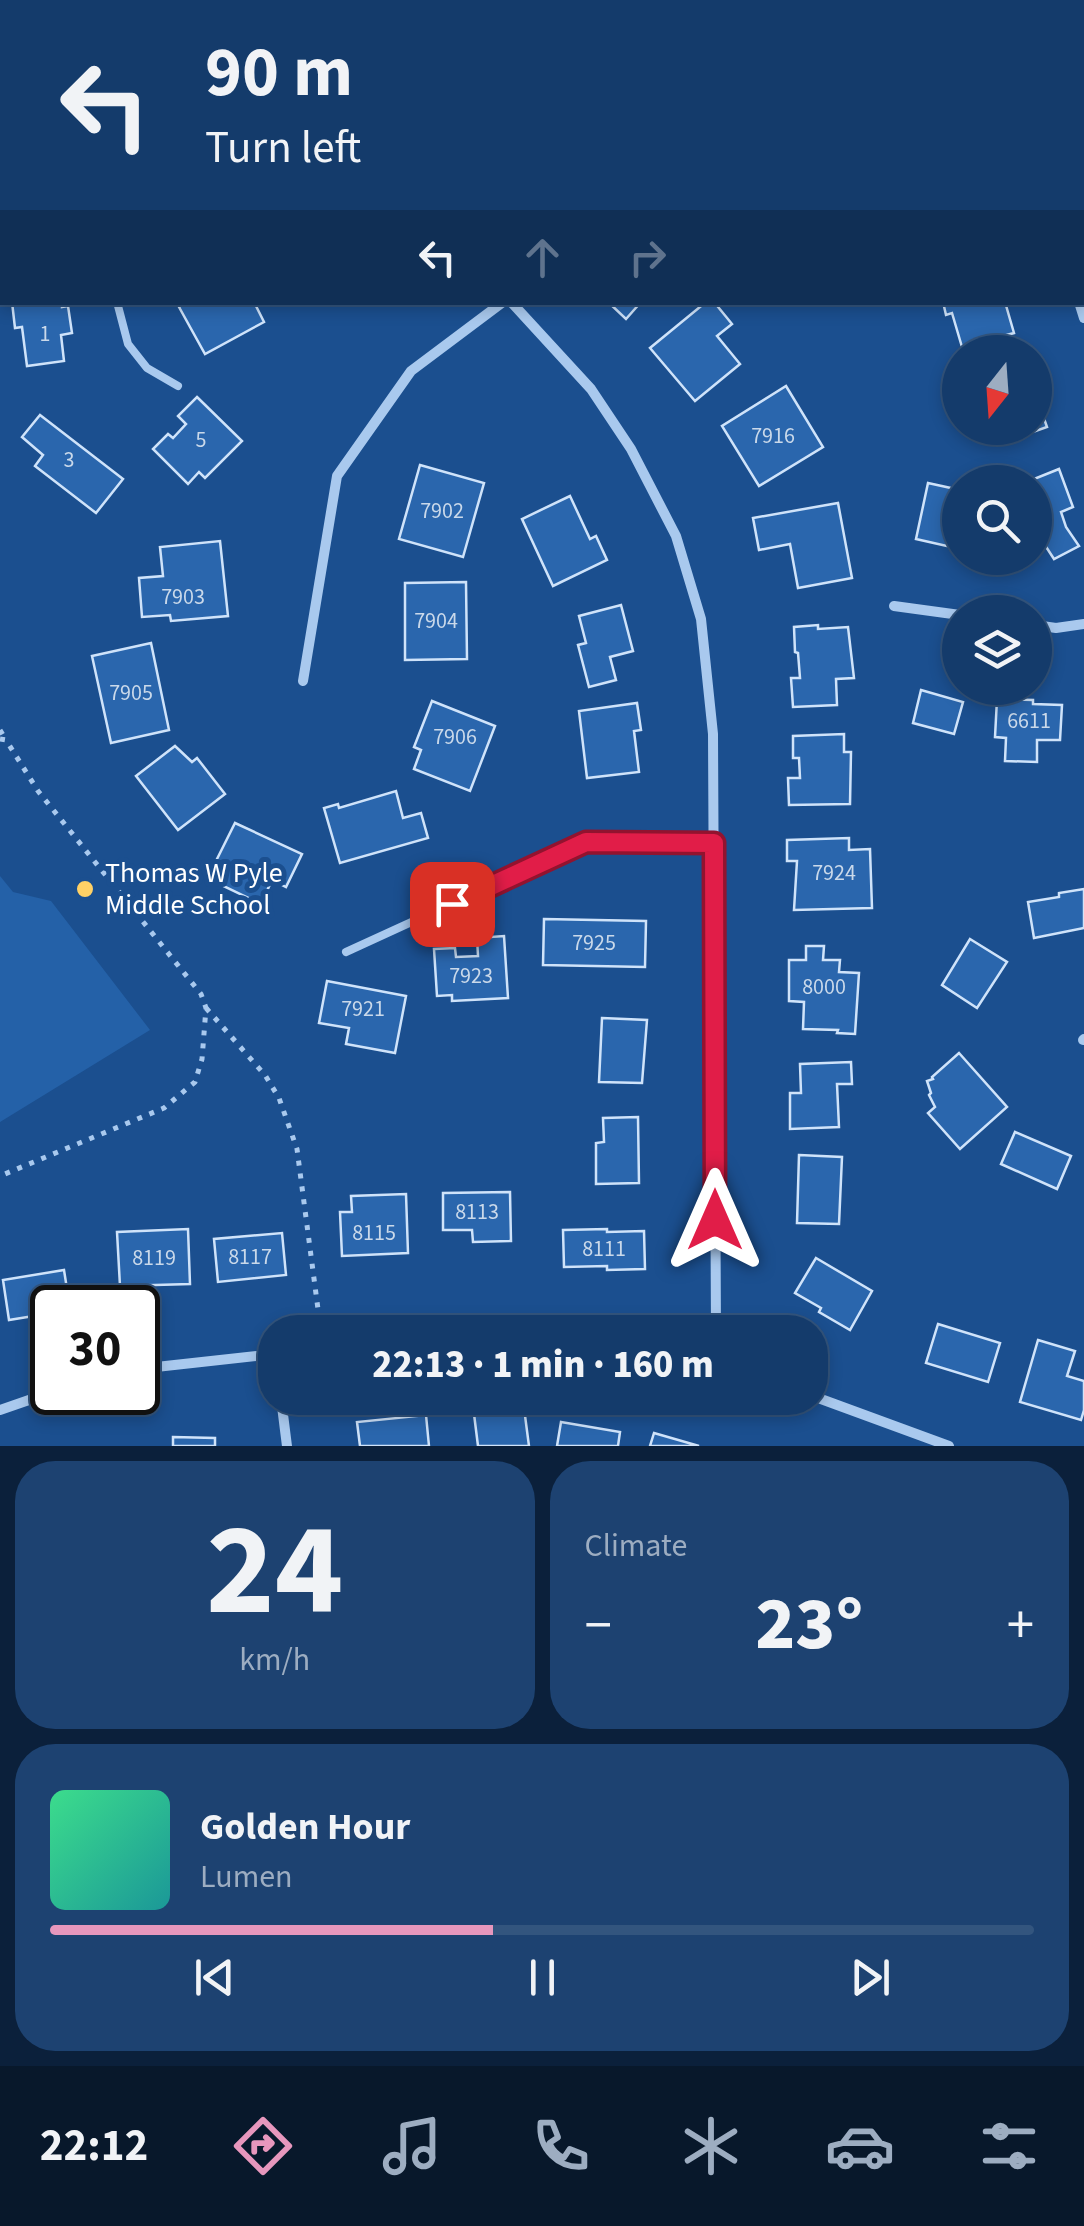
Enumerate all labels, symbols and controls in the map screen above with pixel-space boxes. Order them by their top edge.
text: 90 m [205,23,353,123]
icon: left [40,40,170,170]
text: Turn left [205,116,361,180]
icon: left [410,230,465,285]
icon: ahead [515,230,570,285]
icon: right [620,230,675,285]
house number: 1 [40,318,50,350]
north arrow [942,335,1052,445]
map controls [942,335,1052,705]
house number: 7916 [751,420,795,452]
house number: 5 [196,424,206,456]
house number: 3 [64,444,74,476]
button: search [942,465,1052,575]
house number: 7902 [420,495,464,527]
house number: 7903 [161,581,205,613]
button: layers [942,595,1052,705]
house number: 7904 [414,605,458,637]
house number: 7905 [109,677,153,709]
house number: 6611 [1007,705,1051,737]
house number: 7906 [433,721,477,753]
place label: Thomas W Pyle Middle School [105,853,283,925]
house number: 7924 [812,857,856,889]
pin [410,862,495,947]
icon: arrive [425,877,480,932]
marker: Thomas W Pyle Middle School [74,878,96,900]
house number: 7925 [572,927,616,959]
house number: 7923 [449,960,493,992]
house number: 8000 [802,971,846,1003]
house number: 7921 [341,993,385,1025]
position arrow [663,1168,767,1272]
house number: 8113 [455,1196,499,1228]
house number: 8115 [352,1217,396,1249]
house number: 8111 [582,1233,626,1265]
house number: 8117 [228,1241,272,1273]
house number: 8119 [132,1242,176,1274]
speed limit sign: 30 [30,1285,160,1415]
text: 22:13 · 1 min · 160 m [372,1338,714,1392]
text: 24 [206,1479,343,1664]
text: Climate [585,1523,687,1569]
text: 23° [755,1571,863,1678]
text: − [585,1587,612,1665]
text: + [1007,1587,1034,1665]
text: km/h [239,1637,310,1683]
text: Golden Hour [200,1800,410,1854]
text: Lumen [200,1854,293,1900]
icon: previous [187,1950,242,2005]
icon: pause [515,1950,570,2005]
icon: next [843,1950,898,2005]
icon: directions [228,2111,298,2181]
icon: music [377,2111,447,2181]
icon: phone [526,2111,596,2181]
icon: climate [676,2111,746,2181]
icon: car [825,2111,895,2181]
icon: filters [974,2111,1044,2181]
text: 22:12 [40,2114,148,2178]

